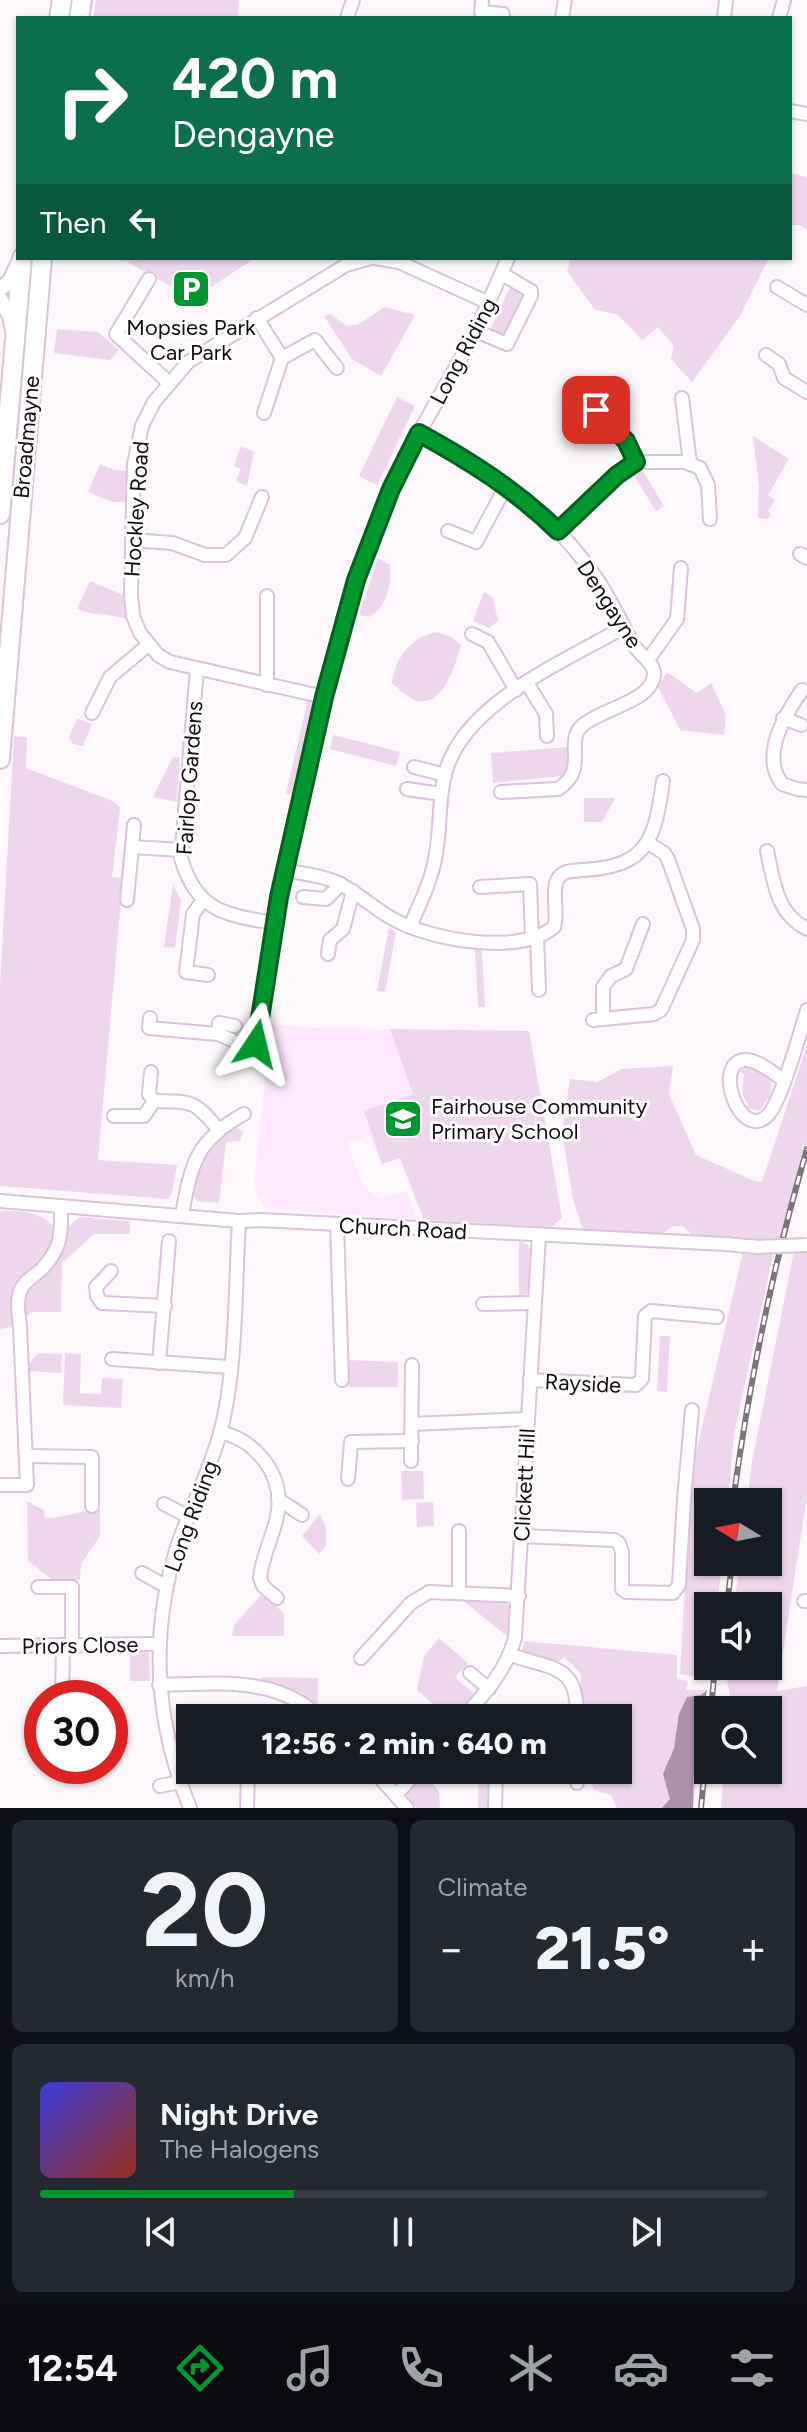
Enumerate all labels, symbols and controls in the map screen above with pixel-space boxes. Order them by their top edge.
text: 420 m [172,45,338,112]
icon: right [40,48,144,152]
text: Dengayne [172,113,334,156]
icon: left [122,200,166,244]
text: Then [40,204,106,241]
parking icon: Mopsies Park Car Park [170,268,212,310]
street label: Long Riding [424,293,503,409]
place label: Mopsies Park Car Park [126,314,256,366]
street label: Broadmayne [8,374,45,500]
pin [562,376,630,444]
icon: arrive [574,388,618,432]
street label: Hockley Road [118,440,155,578]
street label: Dengayne [571,555,648,653]
street label: Fairlop Gardens [171,700,208,856]
position arrow [214,1002,298,1086]
place label: Fairhouse Community Primary School [431,1093,648,1145]
school or university icon: Fairhouse Community Primary School [382,1098,424,1140]
street label: Church Road [338,1212,468,1245]
street label: Rayside [544,1368,622,1399]
street label: Clickett Hill [508,1428,541,1542]
street label: Long Riding [159,1457,224,1576]
north arrow [694,1488,782,1576]
map controls [694,1488,782,1784]
button: sound [694,1592,782,1680]
street label: Priors Close [21,1631,139,1660]
speed limit sign: 30 [24,1680,128,1784]
button: search [694,1696,782,1784]
text: 12:56 · 2 min · 640 m [261,1725,547,1762]
text: 20 [141,1847,269,1972]
text: Climate [438,1871,527,1903]
text: 21.5° [535,1912,670,1984]
text: − [438,1922,465,1975]
text: + [740,1922,767,1975]
text: km/h [175,1962,234,1994]
text: Night Drive [160,2096,318,2133]
text: The Halogens [160,2133,319,2165]
icon: previous [139,2210,183,2254]
icon: pause [381,2210,425,2254]
icon: next [624,2210,668,2254]
icon: directions [172,2340,228,2396]
icon: music [282,2340,338,2396]
icon: phone [393,2340,449,2396]
icon: climate [503,2340,559,2396]
icon: car [613,2340,669,2396]
icon: filters [724,2340,780,2396]
text: 12:54 [27,2347,118,2390]

